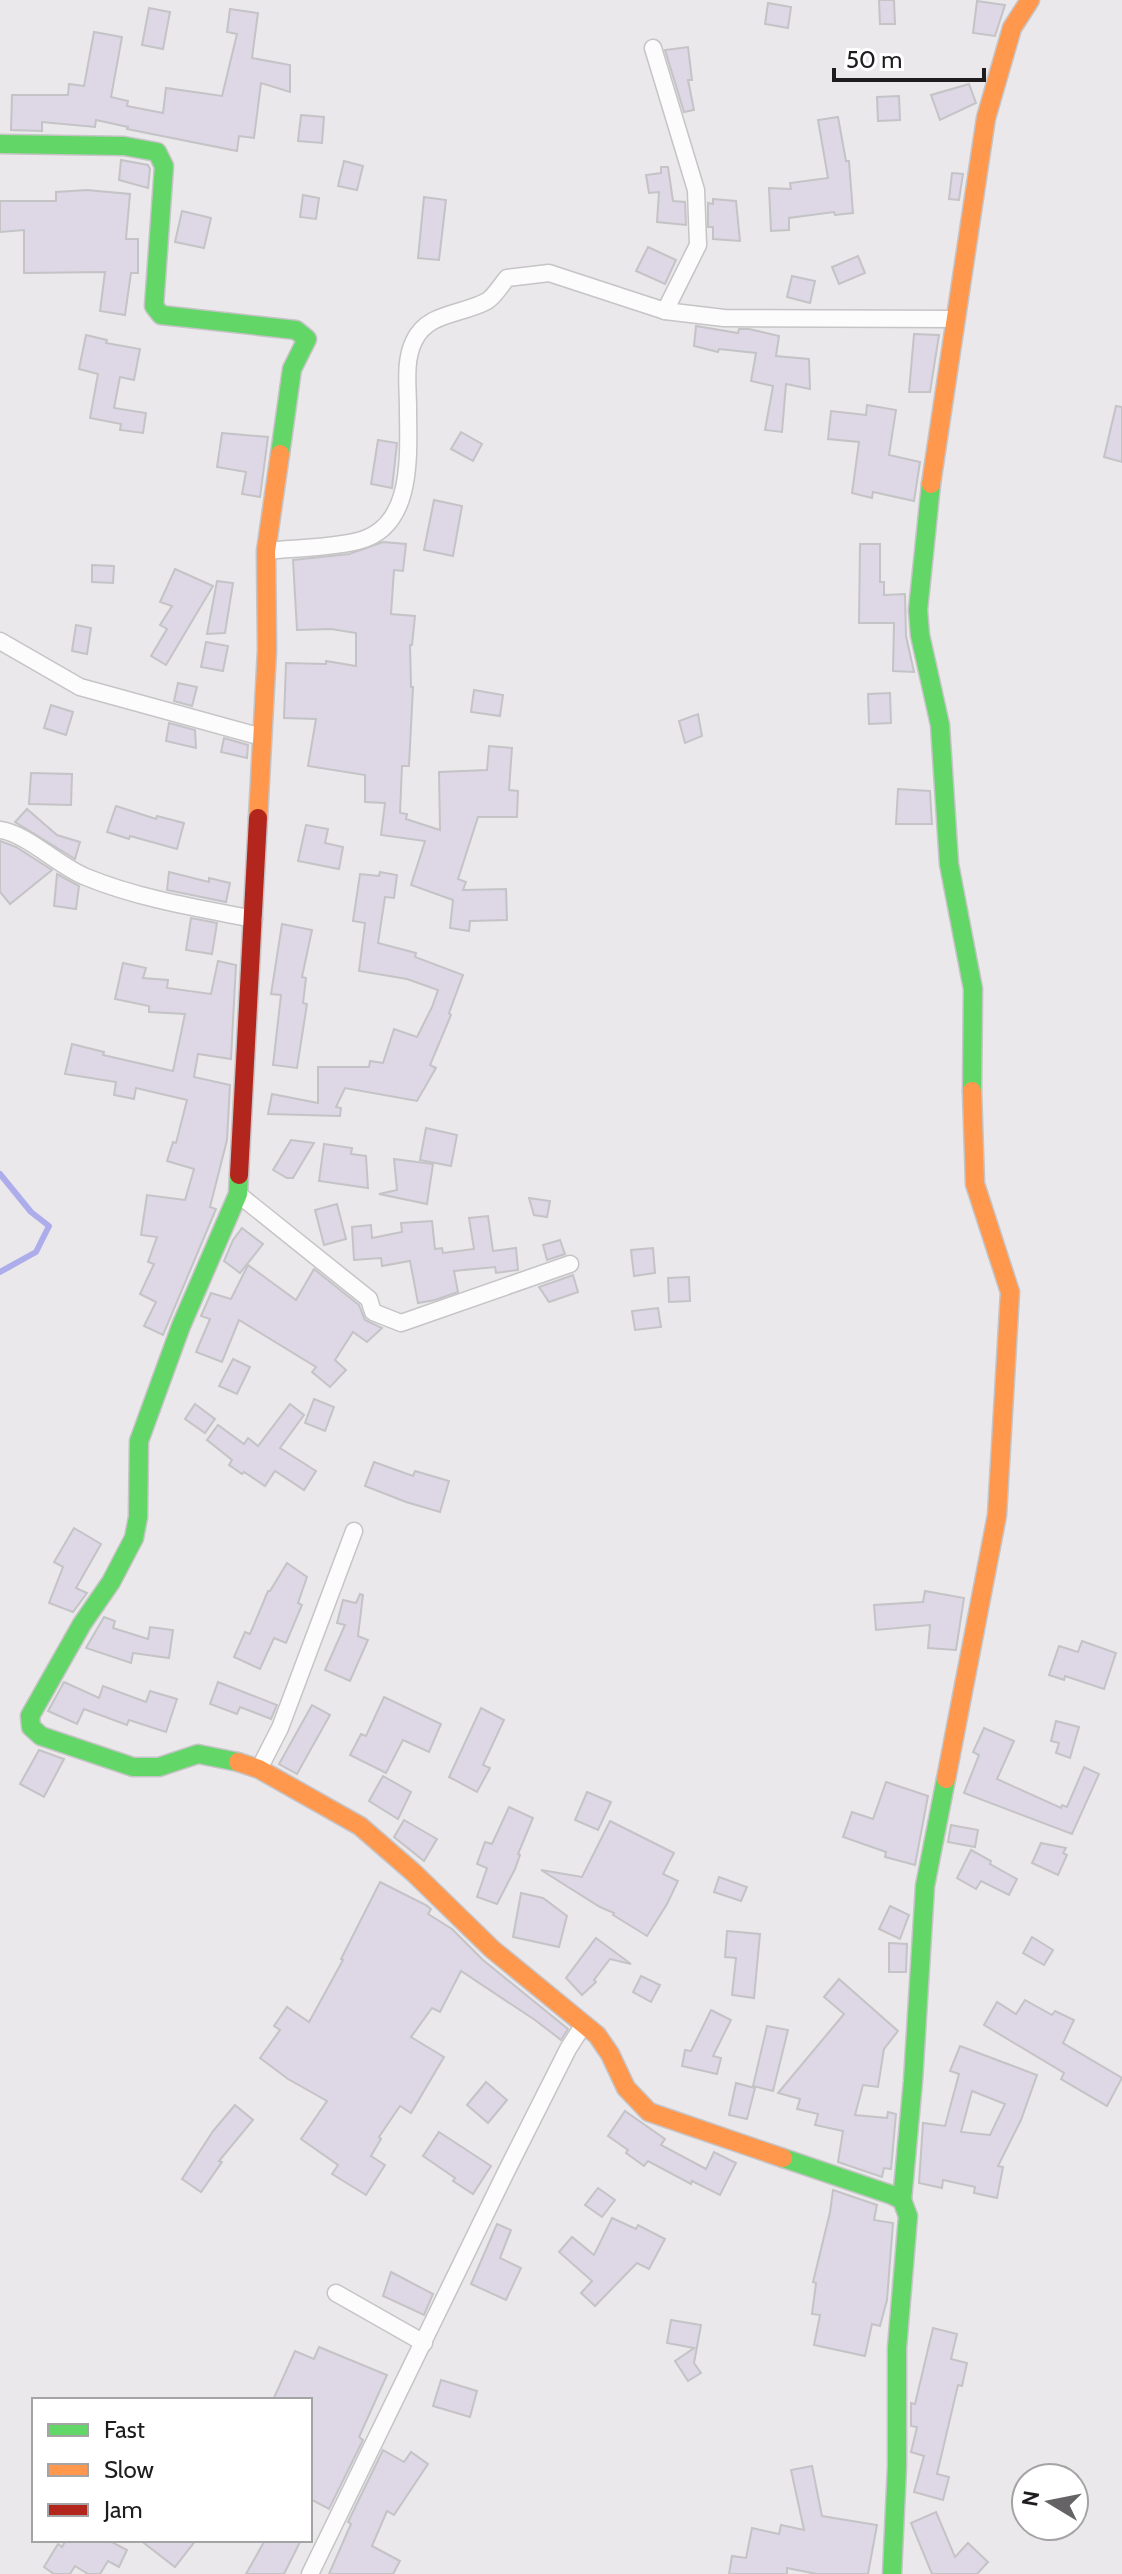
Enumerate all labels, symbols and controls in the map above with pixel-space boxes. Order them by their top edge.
scale bar [834,32,984,82]
text: 50 m [846,45,902,74]
legend [32,2398,312,2542]
text: Fast [104,2415,145,2444]
text: Slow [104,2455,154,2484]
north arrow [1010,2462,1090,2542]
text: N [1016,2489,1045,2509]
text: Jam [103,2495,142,2524]

